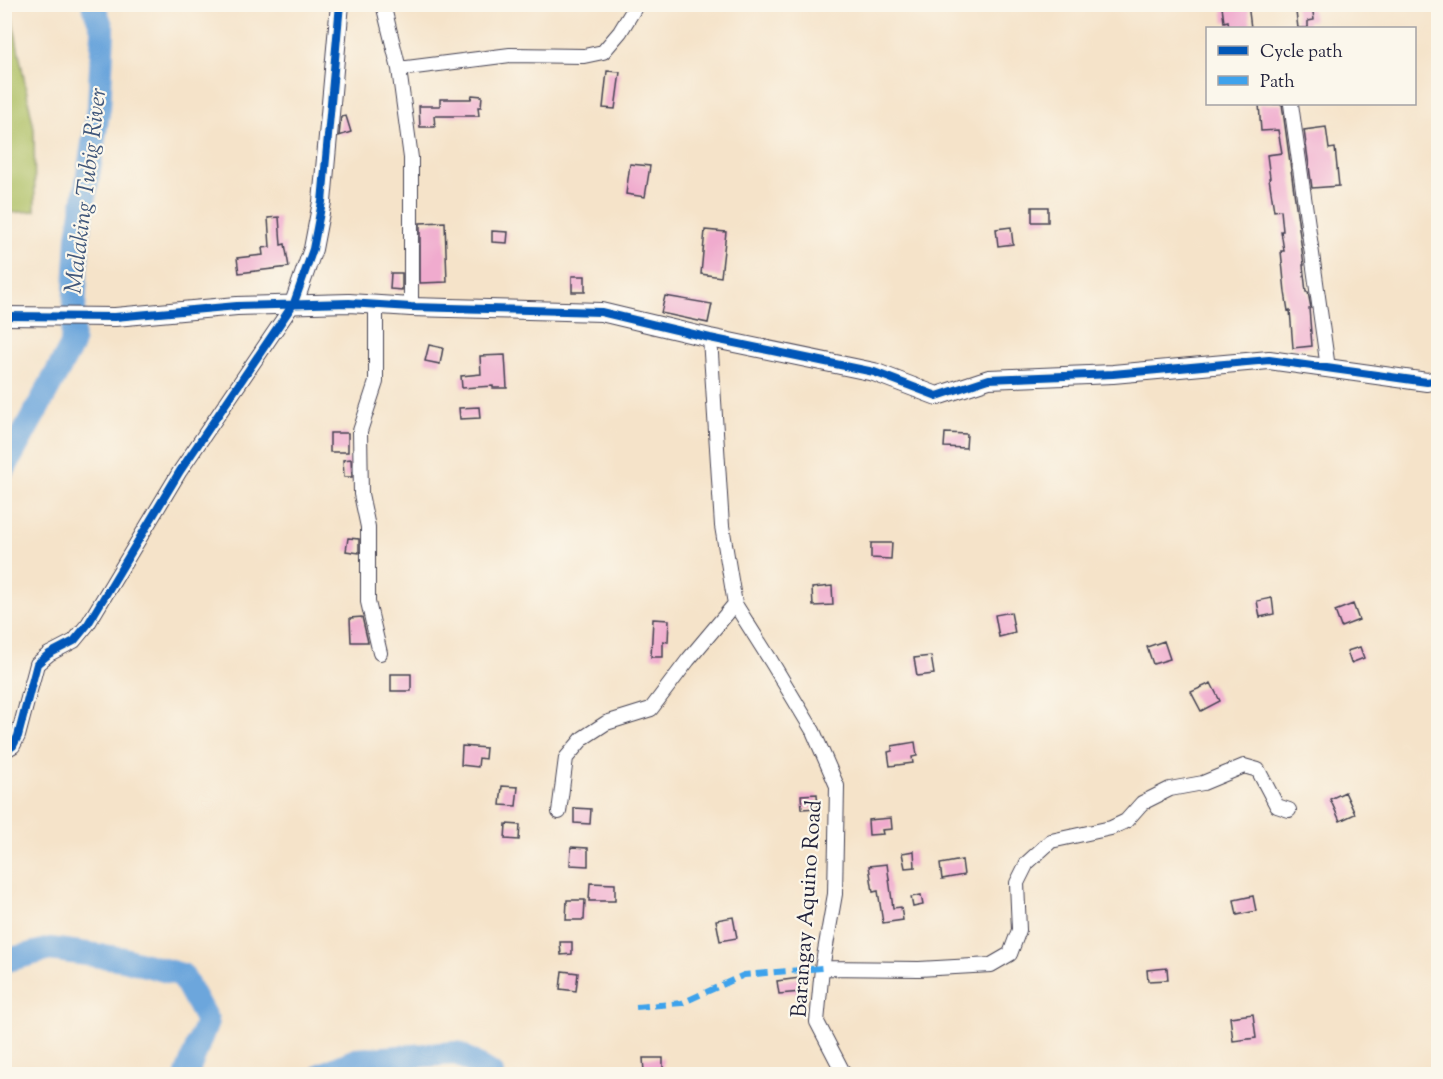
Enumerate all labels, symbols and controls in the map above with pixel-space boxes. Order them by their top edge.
legend [1206,27,1416,105]
text: Cycle path [1260,40,1343,66]
text: Path [1260,70,1295,96]
water label: Malaking Tubig River [58,86,117,296]
street label: Barangay Aquino Road [784,799,832,1019]

